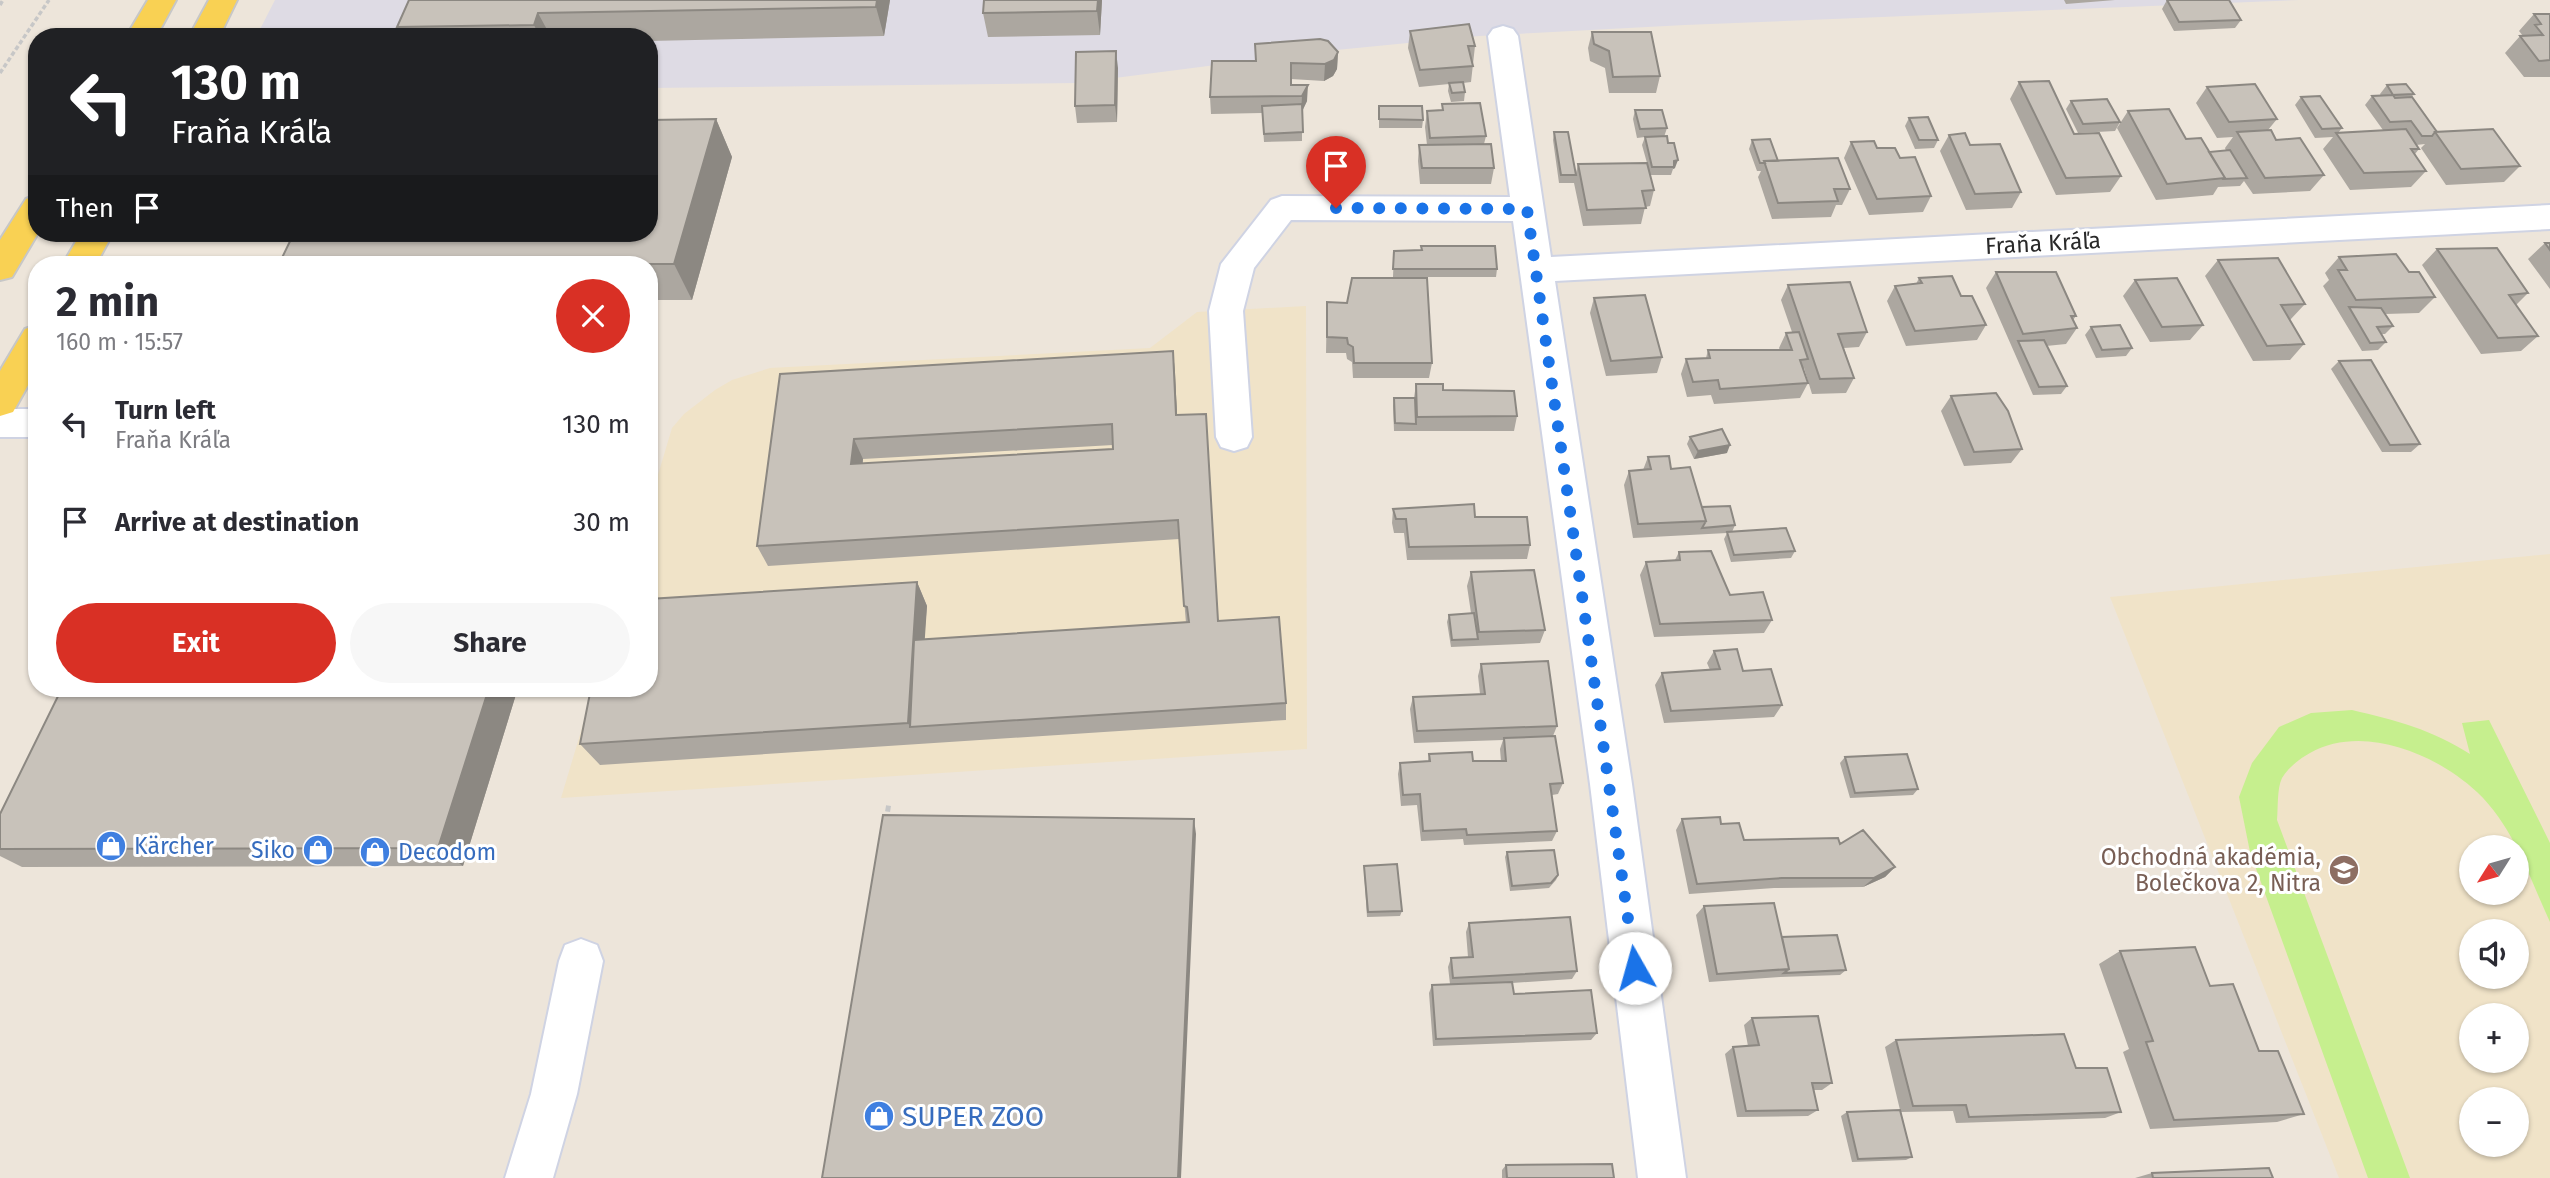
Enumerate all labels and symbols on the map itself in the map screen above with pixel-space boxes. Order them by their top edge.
pin [1306,136,1366,208]
street label: Fraňa Kráľa [1984,226,2102,260]
shop icon: Kärcher [94,829,128,863]
place label: Kärcher [134,832,214,860]
shop icon: Siko [301,833,335,867]
shop icon: Decodom [358,835,392,869]
north arrow [2459,835,2529,905]
place label: Siko [251,836,295,864]
place label: Decodom [398,838,496,866]
place label: Obchodná akadémia, Bolečkova 2, Nitra [2101,843,2321,897]
school or university icon: Obchodná akadémia, Bolečkova 2, Nitra [2327,853,2361,887]
position arrow [1598,931,1672,1005]
shop icon: SUPER ZOO [862,1099,896,1133]
place label: SUPER ZOO [902,1100,1044,1133]

